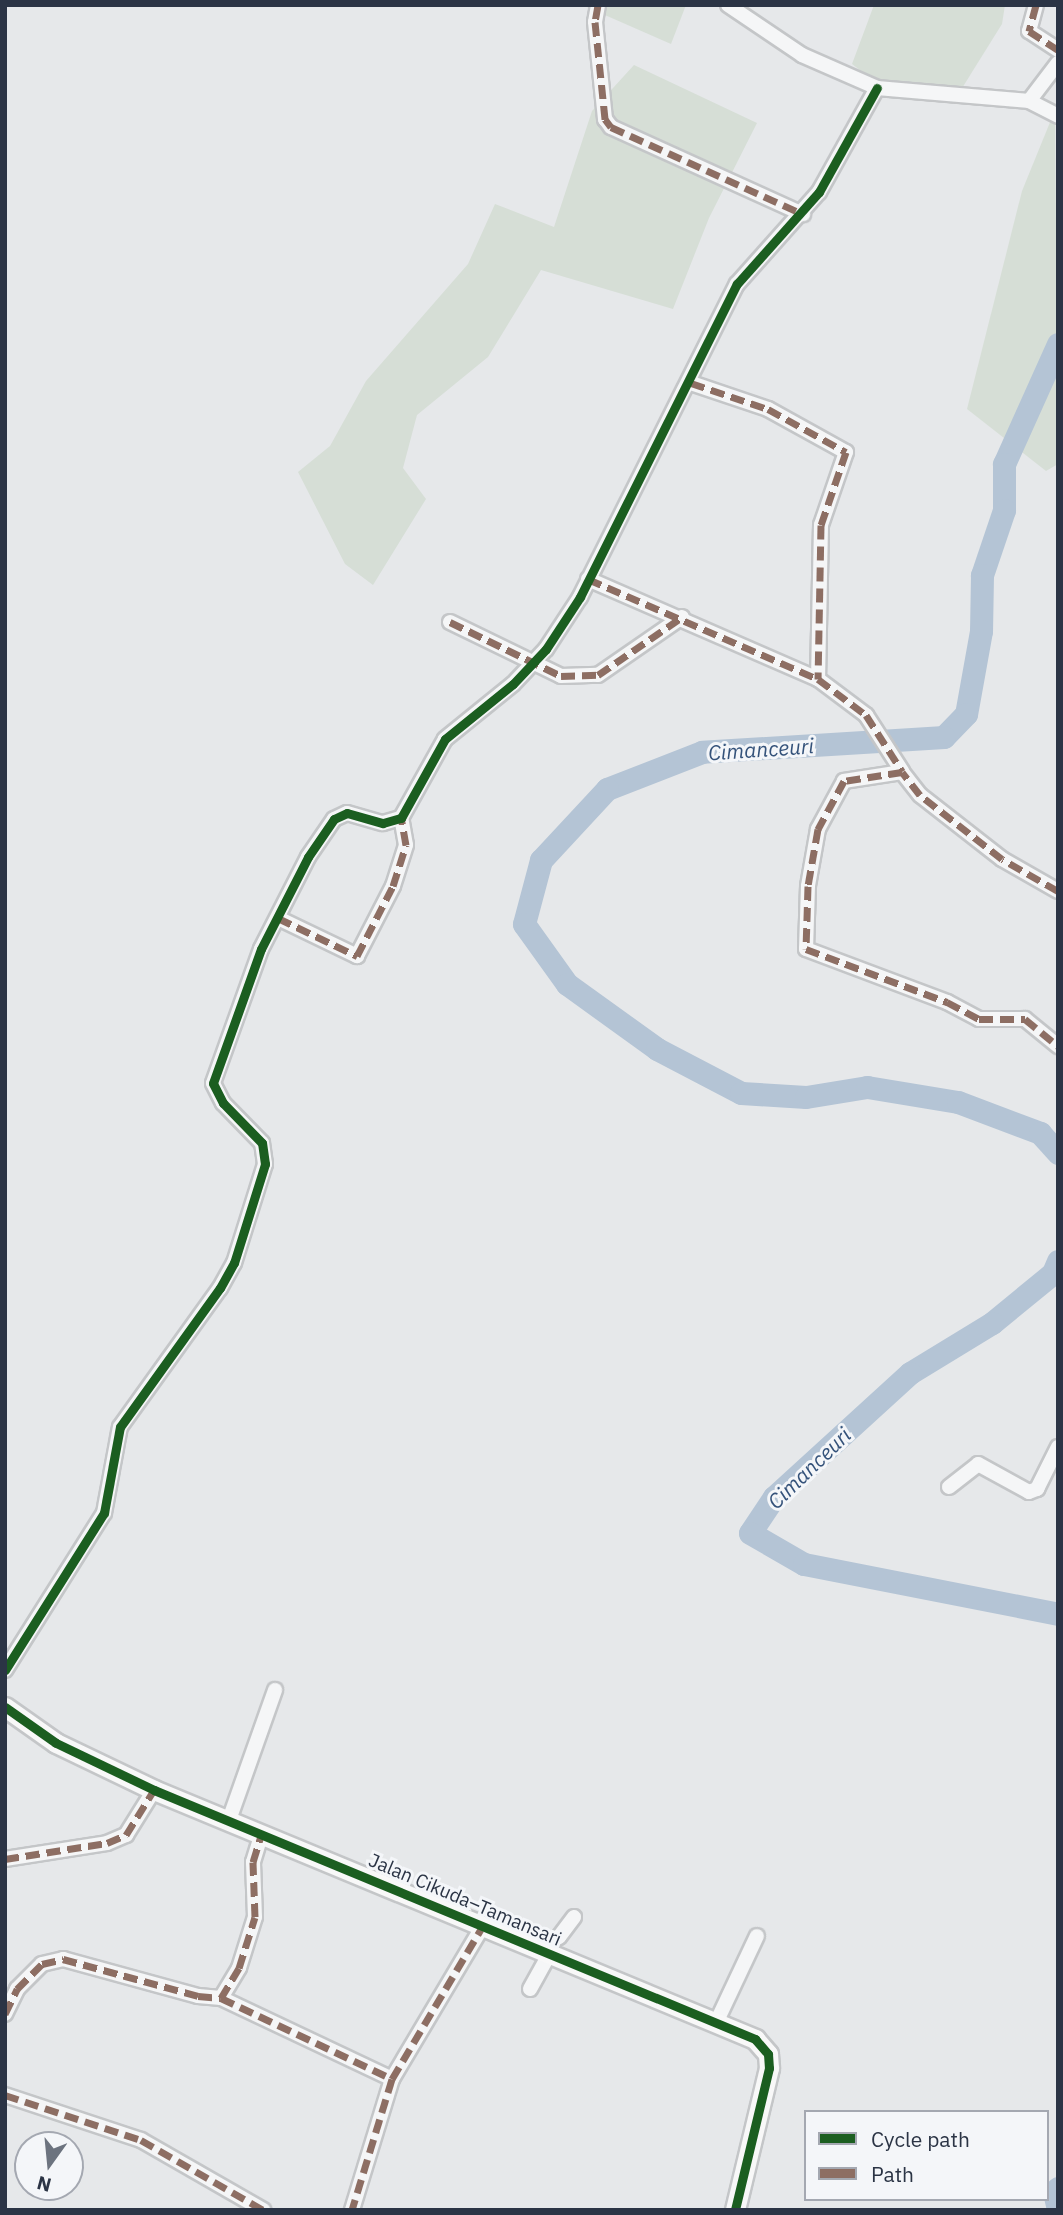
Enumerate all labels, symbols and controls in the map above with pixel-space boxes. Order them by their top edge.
water label: Cimanceuri [707,733,815,765]
water label: Cimanceuri [762,1422,856,1514]
street label: Jalan Cikuda–Tamansari [365,1849,565,1951]
legend [804,2110,1049,2201]
text: Cycle path [871,2125,970,2153]
north arrow [14,2131,84,2201]
text: Path [871,2160,914,2188]
text: N [34,2171,54,2198]

